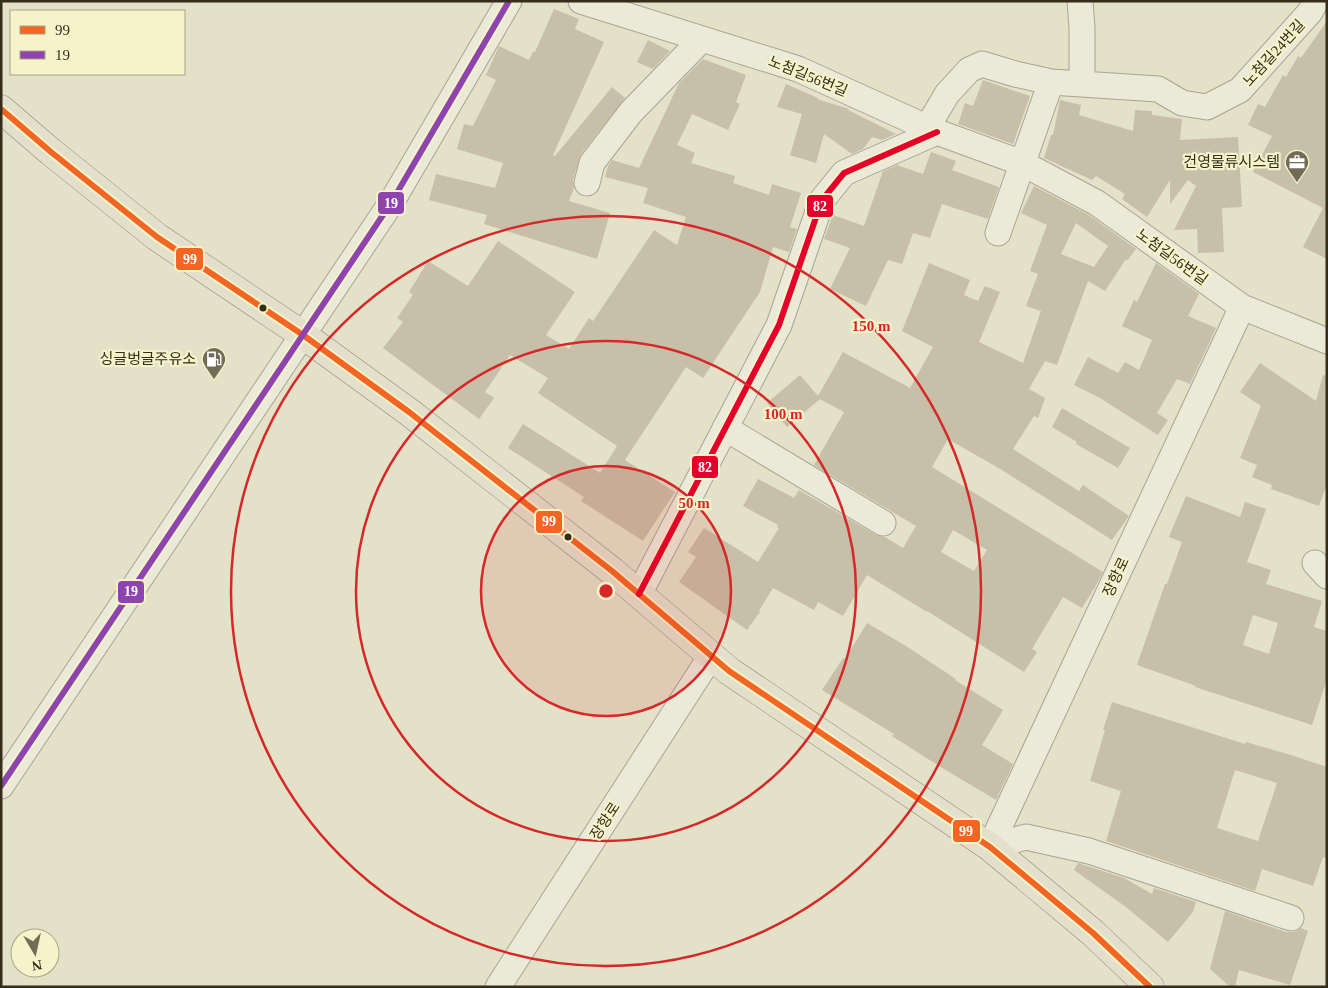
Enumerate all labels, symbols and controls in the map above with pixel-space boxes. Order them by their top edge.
legend [10,10,185,75]
street label: 노첨길24번길 [1240,16,1308,90]
text: 99 [55,22,70,38]
text: 19 [55,47,70,63]
street label: 노첨길56번길 [766,53,850,99]
office icon: 건영물류시스템 [1284,149,1310,183]
place label: 건영물류시스템 [1183,154,1280,170]
line badge: 19 [377,191,405,215]
line badge: 82 [806,194,834,218]
text: 19 [384,196,398,211]
text: 82 [813,199,827,214]
street label: 노첨길56번길 [1133,226,1211,288]
line badge: 99 [175,247,204,271]
text: 99 [183,252,197,267]
unlabelled marker [258,303,268,313]
text: 150 m [852,318,891,334]
fuel station icon: 싱글벙글주유소 [201,346,227,380]
place label: 싱글벙글주유소 [99,351,196,367]
text: 100 m [764,406,803,422]
line badge: 82 [691,455,719,479]
text: 82 [698,460,712,475]
text: 50 m [678,495,710,511]
line badge: 99 [535,510,563,534]
text: 99 [542,514,556,529]
unlabelled marker [563,532,573,542]
street label: 장항로 [1100,555,1132,599]
line badge: 19 [117,580,145,604]
centre of rings [597,582,615,600]
text: 19 [124,584,138,599]
street label: 장항로 [587,799,623,843]
line badge: 99 [952,819,981,843]
text: 99 [959,824,973,839]
north arrow [10,928,60,978]
text: N [31,957,43,974]

